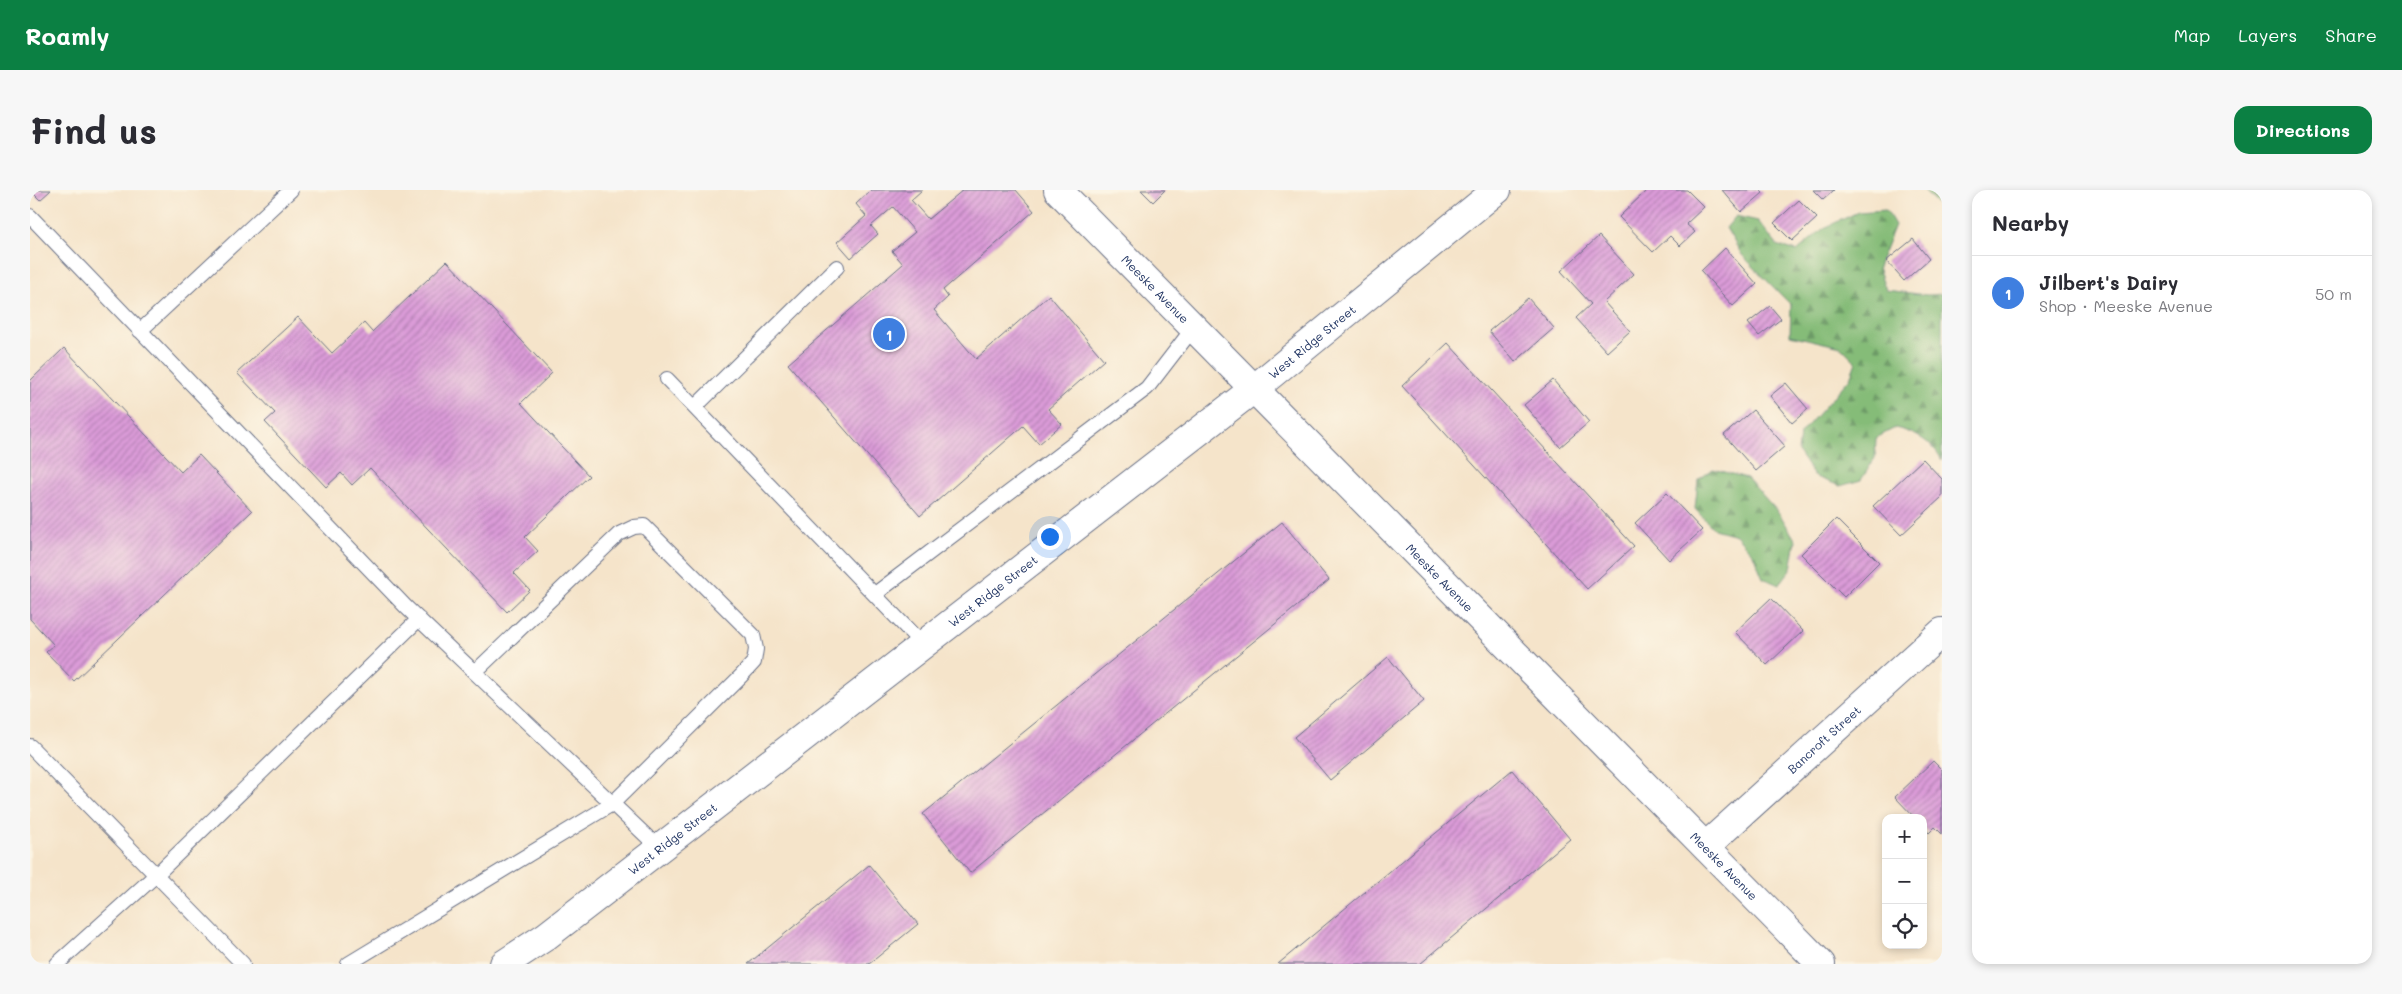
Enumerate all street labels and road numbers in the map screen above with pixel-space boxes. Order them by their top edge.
street label: Meeske Avenue [1118,251,1193,326]
street label: West Ridge Street [1265,301,1359,382]
street label: Meeske Avenue [1403,540,1477,615]
street label: West Ridge Street [945,551,1040,630]
street label: Bancroft Street [1784,702,1864,777]
street label: West Ridge Street [625,799,720,878]
street label: Meeske Avenue [1687,828,1761,903]

